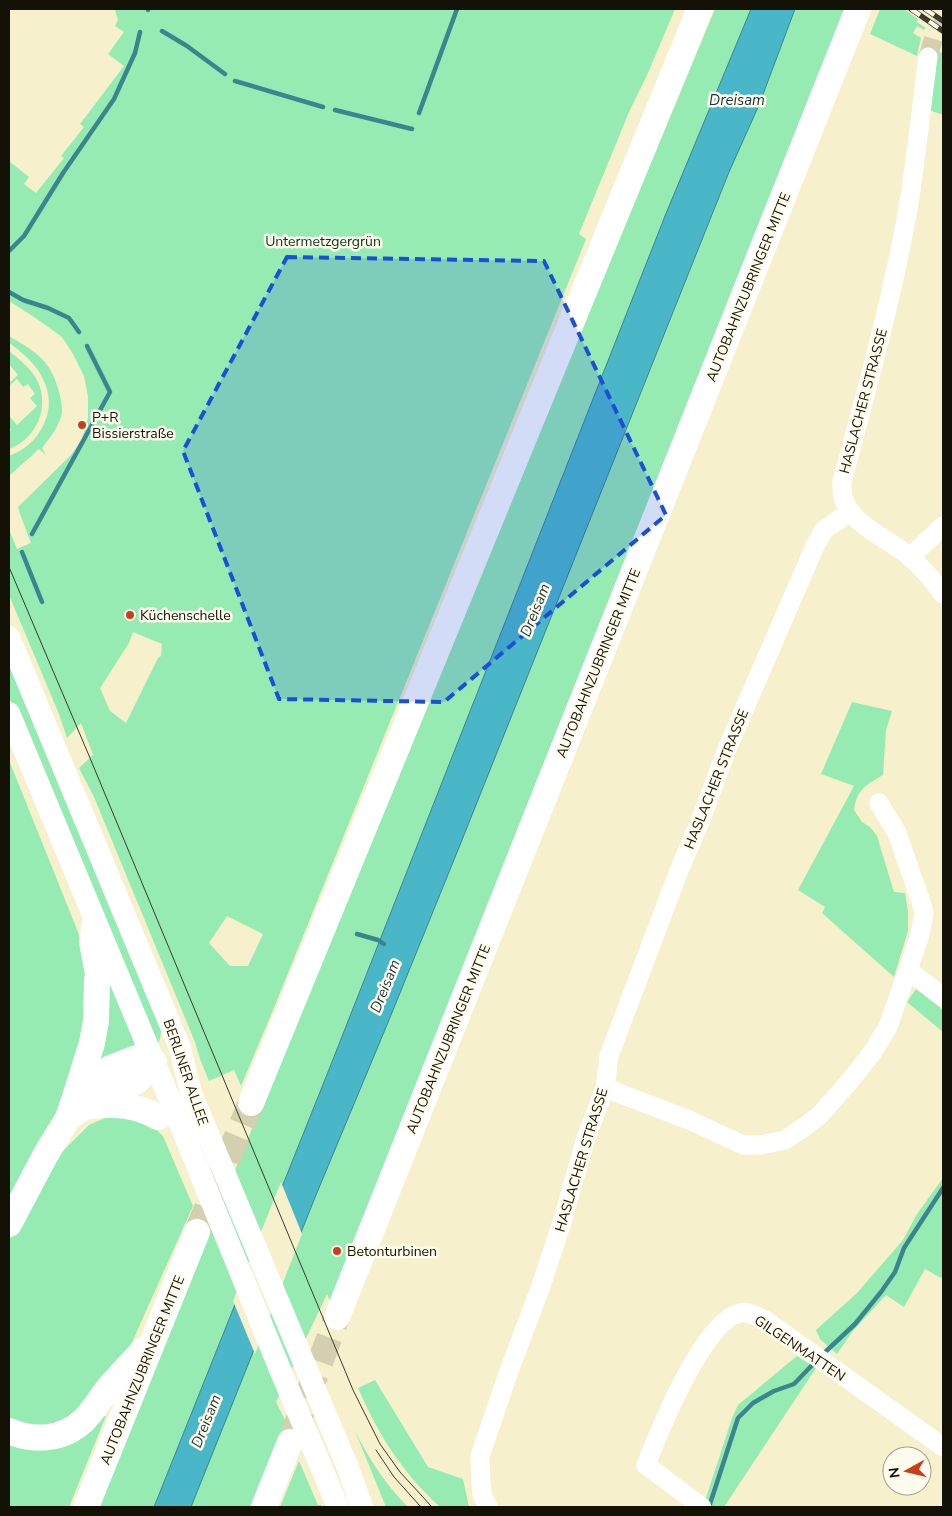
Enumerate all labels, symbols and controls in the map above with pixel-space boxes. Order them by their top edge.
water label: Dreisam [709,90,765,110]
street label: AUTOBAHNZUBRINGER MITTE [702,190,795,385]
park label: Untermetzgergrün [265,232,381,251]
street label: HASLACHER STRASSE [835,326,892,476]
place label: P+R Bissierstraße [92,408,174,443]
marker: P+R Bissierstraße [76,419,88,431]
street label: AUTOBAHNZUBRINGER MITTE [552,566,645,761]
water label: Dreisam [515,580,555,640]
place label: Küchenschelle [140,606,231,625]
marker: Küchenschelle [124,609,136,621]
street label: HASLACHER STRASSE [680,706,753,852]
street label: AUTOBAHNZUBRINGER MITTE [402,942,495,1137]
water label: Dreisam [365,956,405,1016]
street label: BERLINER ALLEE [158,1016,213,1128]
street label: HASLACHER STRASSE [551,1086,612,1234]
place label: Betonturbinen [347,1242,437,1261]
marker: Betonturbinen [331,1245,343,1257]
street label: AUTOBAHNZUBRINGER MITTE [96,1273,189,1468]
street label: GILGENMATTEN [750,1311,849,1386]
water label: Dreisam [186,1391,226,1451]
north arrow [882,1446,932,1496]
text: N [884,1466,905,1479]

